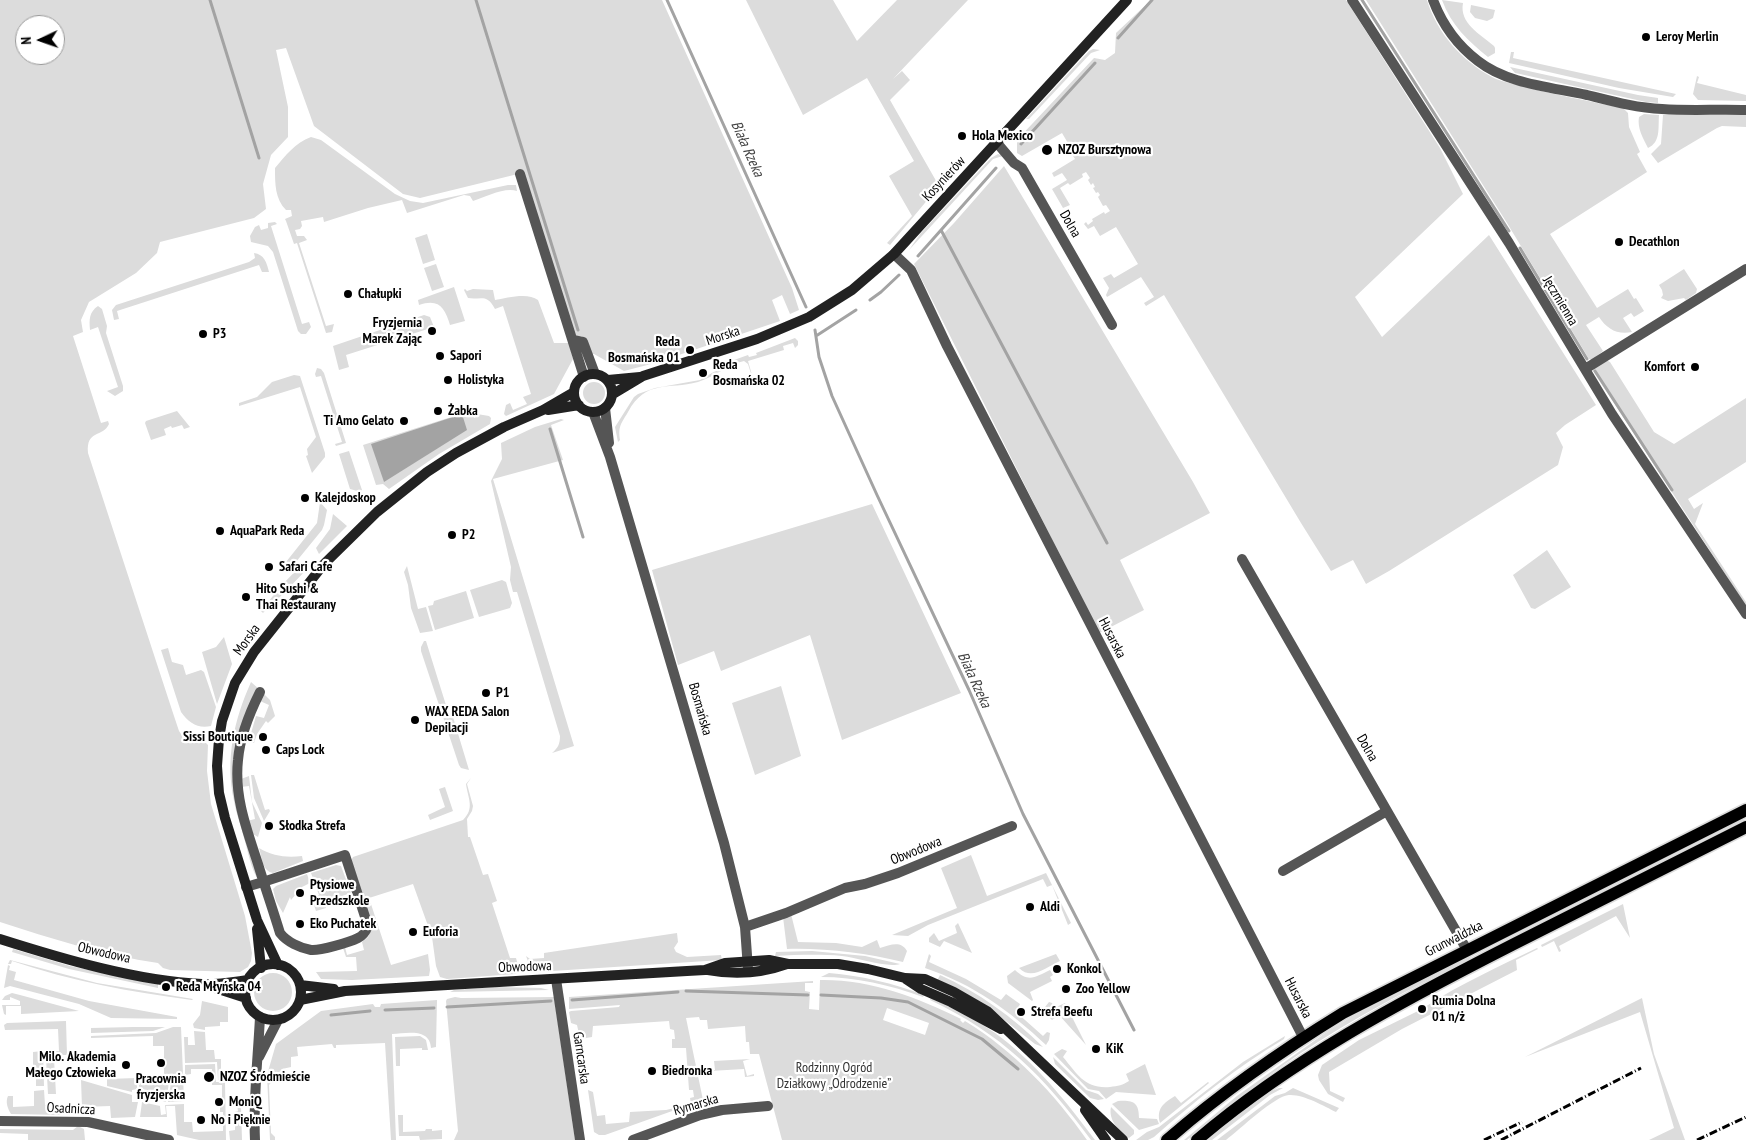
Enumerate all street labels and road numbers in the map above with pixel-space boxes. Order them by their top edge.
street label: Kosynierów [919,153,969,205]
street label: Dolna [1056,207,1084,241]
street label: Jęczmienna [1539,273,1581,329]
street label: Morska [704,323,742,349]
street label: Husarska [1095,615,1129,661]
street label: Morska [230,621,264,659]
street label: Bosmańska [684,681,716,737]
street label: Dolna [1353,731,1381,765]
street label: Obwodowa [888,833,944,869]
street label: Grunwaldzka [1422,917,1486,961]
street label: Obwodowa [76,939,132,967]
street label: Obwodowa [498,958,552,976]
street label: Husarska [1281,975,1315,1021]
street label: Garncarska [569,1031,593,1085]
street label: Rymarska [672,1091,720,1119]
street label: Osadnicza [46,1099,96,1119]

